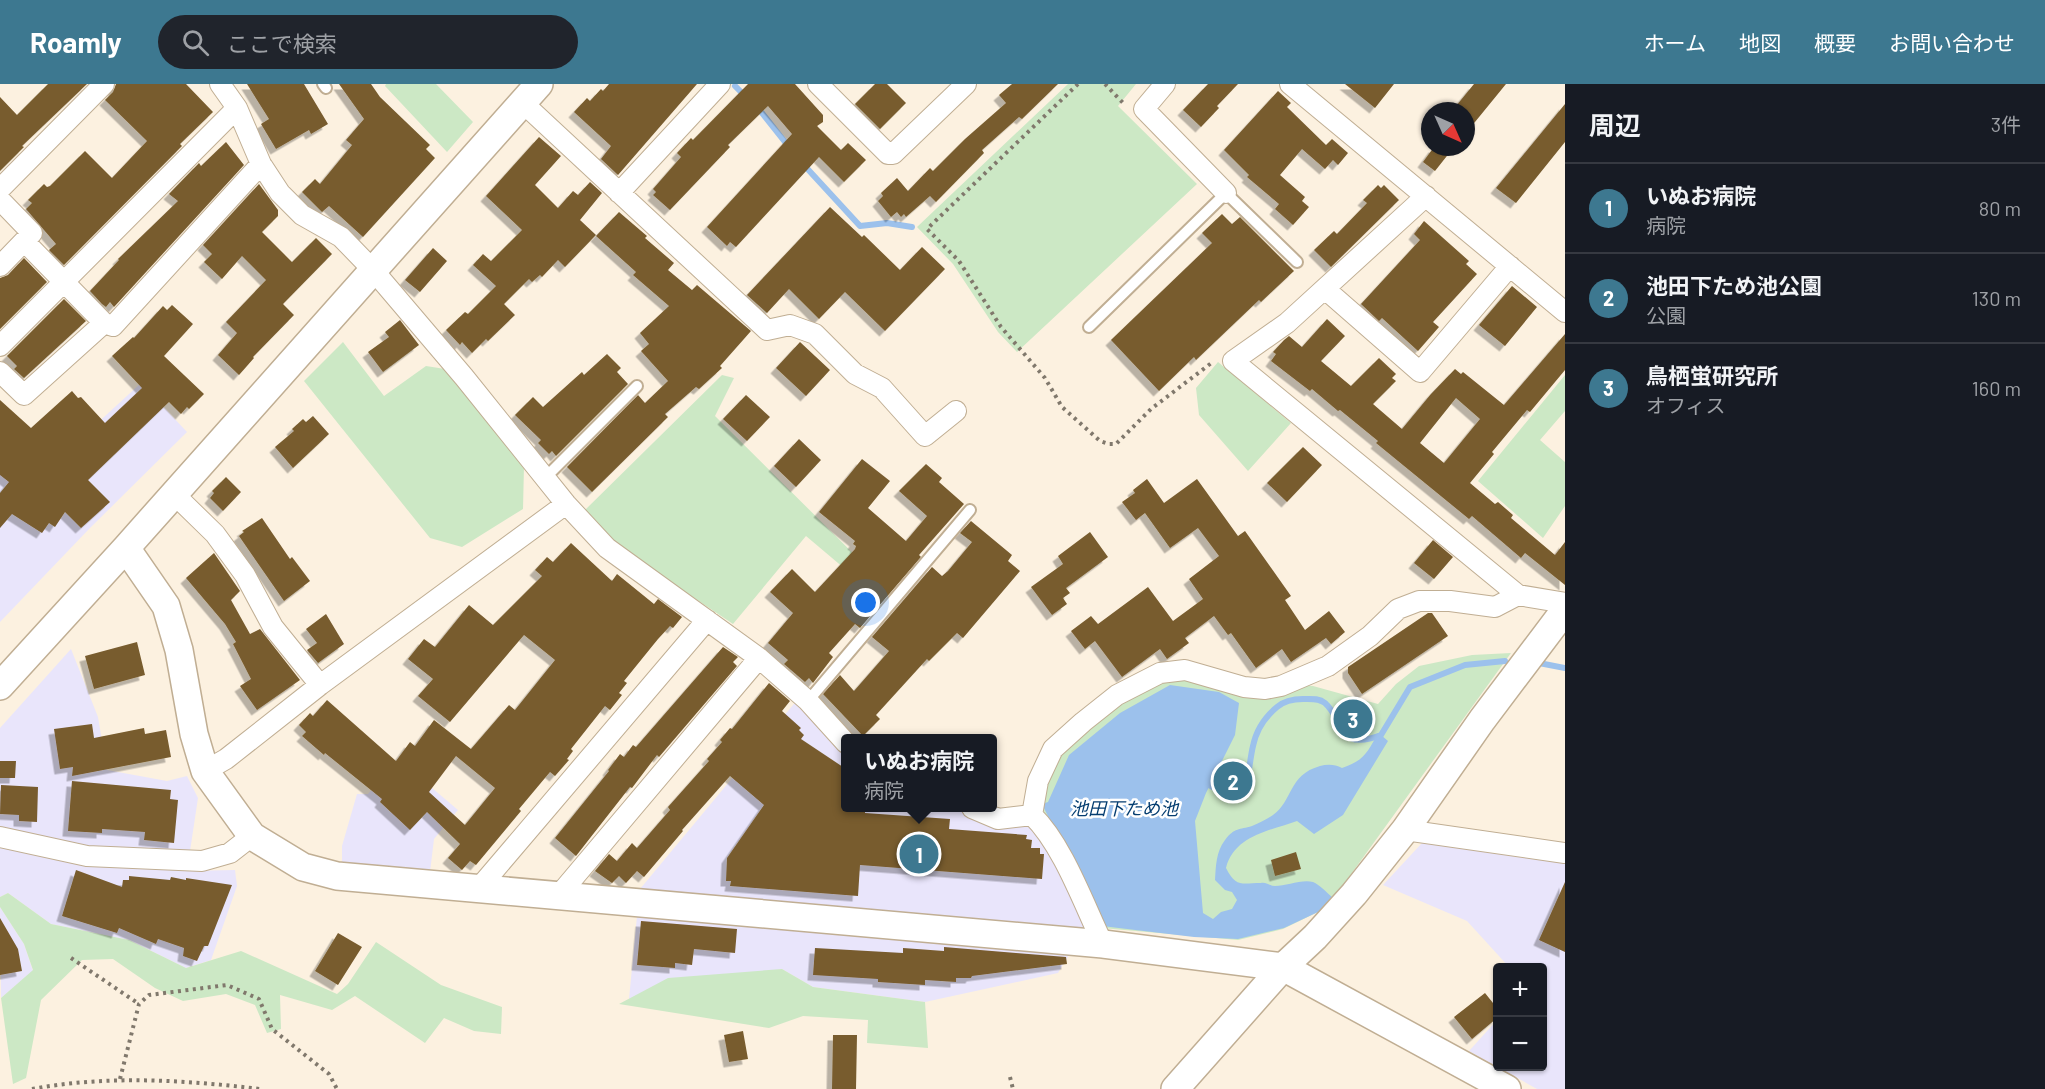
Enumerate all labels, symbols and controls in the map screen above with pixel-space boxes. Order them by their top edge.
search box [158,15,578,69]
text: Roamly [30,25,122,59]
icon: search [179,26,212,59]
text: ここで検索 [227,30,337,56]
text: ホーム [1644,30,1706,55]
text: 地図 [1739,30,1781,55]
text: 概要 [1814,30,1856,55]
text: お問い合わせ [1889,30,2015,55]
north arrow [1421,102,1475,156]
text: 周辺 [1589,109,1641,140]
text: 3件 [1991,112,2021,136]
text: いぬお病院 [1646,182,1756,208]
text: 1 [1605,196,1612,220]
text: 80 m [1979,196,2021,220]
text: 病院 [1646,213,1686,237]
text: 池田下ため池公園 [1646,272,1822,298]
text: 2 [1603,286,1614,310]
text: 130 m [1972,286,2021,310]
text: 公園 [1646,303,1686,327]
text: 鳥栖蛍研究所 [1646,362,1778,388]
text: 3 [1603,376,1614,400]
text: 160 m [1972,376,2021,400]
text: オフィス [1646,393,1726,417]
your location [851,588,880,617]
pin: 3 [1334,696,1372,742]
popup [841,734,997,812]
text: いぬお病院 [864,747,974,773]
pin: 2 [1214,758,1252,804]
text: 病院 [864,778,904,802]
water label: 池田下ため池 [1070,797,1180,819]
pin: 1 [900,832,938,876]
map controls [1493,963,1547,1071]
button: + [1493,963,1547,1017]
button: − [1493,1017,1547,1071]

